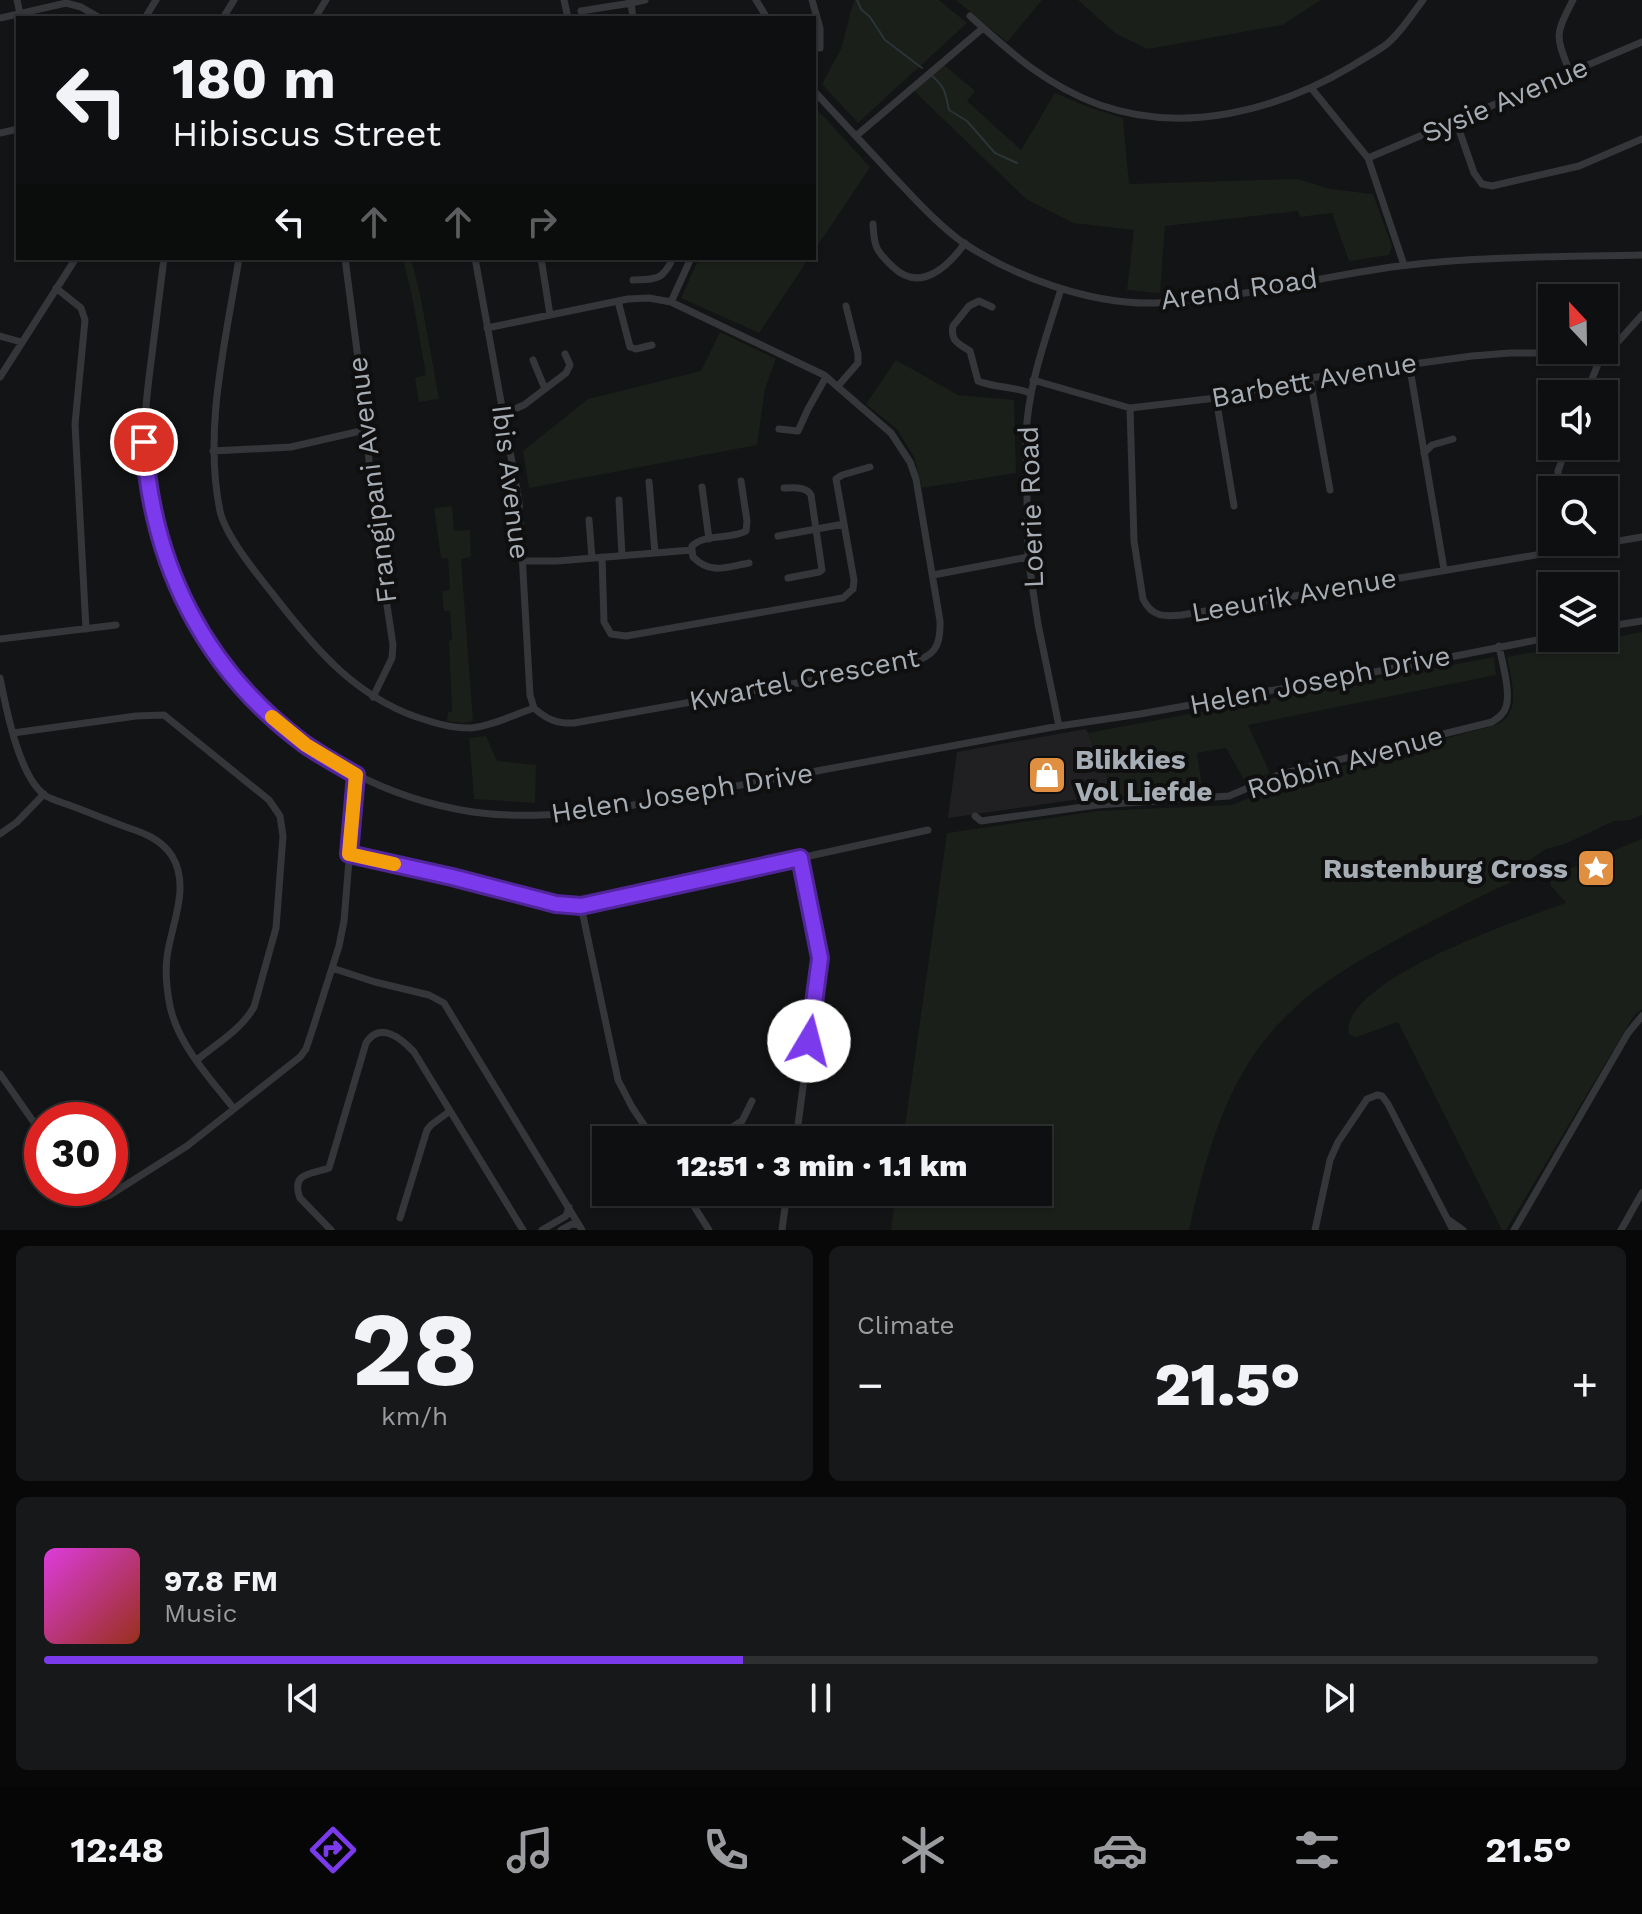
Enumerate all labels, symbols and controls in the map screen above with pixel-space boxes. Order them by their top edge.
text: 180 m [172,46,336,112]
icon: left [40,48,144,152]
street label: Sysie Avenue [1417,50,1593,150]
text: Hibiscus Street [172,113,441,155]
icon: left [268,200,312,244]
icon: ahead [352,200,396,244]
icon: ahead [436,200,480,244]
icon: right [520,200,564,244]
street label: Arend Road [1158,262,1320,316]
north arrow [1538,284,1618,364]
map controls [1538,284,1618,652]
street label: Barbett Avenue [1209,346,1419,414]
street label: Frangipani Avenue [341,355,403,605]
button: sound [1538,380,1618,460]
street label: Ibis Avenue [485,403,537,561]
pin [110,408,178,476]
icon: arrive [122,420,166,464]
street label: Loerie Road [1012,425,1050,589]
button: search [1538,476,1618,556]
street label: Leeurik Avenue [1189,561,1399,629]
button: layers [1538,572,1618,652]
street label: Helen Joseph Drive [1187,639,1453,721]
street label: Kwartel Crescent [686,640,922,717]
street label: Robbin Avenue [1243,718,1447,806]
place label: Blikkies Vol Liefde [1075,743,1212,808]
shop icon: Blikkies Vol Liefde [1026,754,1068,796]
street label: Helen Joseph Drive [549,756,815,830]
place icon: Rustenburg Cross [1575,847,1617,889]
place label: Rustenburg Cross [1323,852,1568,885]
position arrow [767,999,851,1083]
speed limit sign: 30 [24,1102,128,1206]
text: 12:51 · 3 min · 1.1 km [677,1148,967,1183]
text: 28 [351,1288,478,1410]
text: Climate [857,1310,955,1340]
text: 21.5° [1154,1349,1301,1420]
text: − [857,1359,884,1411]
text: + [1571,1359,1598,1411]
text: km/h [381,1401,448,1431]
text: 97.8 FM [164,1563,278,1598]
text: Music [164,1598,237,1628]
icon: previous [281,1676,325,1720]
icon: pause [799,1676,843,1720]
icon: next [1317,1676,1361,1720]
icon: directions [305,1822,361,1878]
icon: music [502,1822,558,1878]
icon: phone [698,1822,754,1878]
icon: climate [895,1822,951,1878]
icon: car [1092,1822,1148,1878]
icon: filters [1289,1822,1345,1878]
text: 12:48 [70,1829,164,1871]
text: 21.5° [1485,1829,1572,1871]

